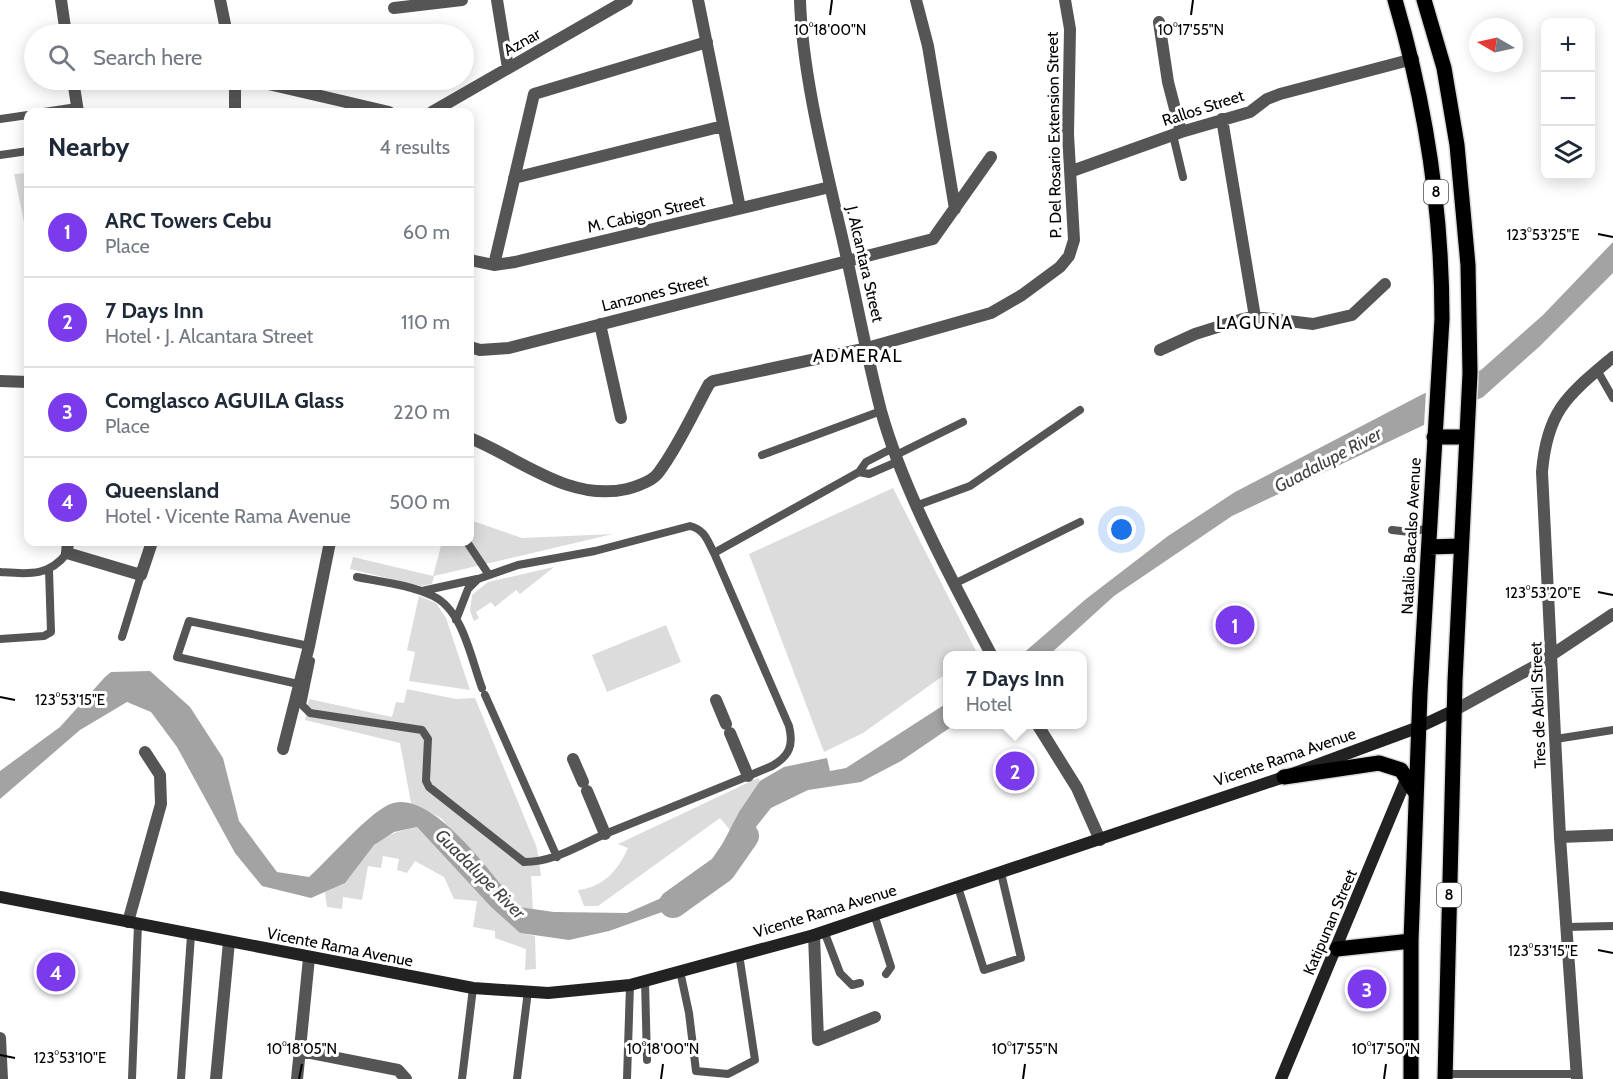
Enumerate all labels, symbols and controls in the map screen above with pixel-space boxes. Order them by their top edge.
north arrow [1469,18,1523,72]
map controls [1541,18,1595,180]
button: + [1541,18,1595,72]
text: 10°18'00"N [794,21,866,39]
text: 10°17'55"N [1158,21,1224,39]
search box [24,24,474,90]
street label: Aznar [500,24,545,60]
street label: P. Del Rosario Extension Street [1043,31,1065,238]
icon: search [45,41,78,74]
text: Search here [93,44,202,71]
button: − [1541,72,1595,126]
street label: Rallos Street [1160,86,1247,130]
button: layers [1541,126,1595,180]
text: Nearby [48,131,129,163]
text: 4 results [379,135,450,159]
road number: 8 [1424,180,1448,204]
street label: M. Cabigon Street [585,191,707,237]
street label: J. Alcantara Street [842,203,888,325]
text: ARC Towers Cebu [105,207,272,234]
text: 1 [64,220,71,244]
text: 60 m [403,220,450,244]
text: 123°53'25"E [1506,226,1580,244]
text: Place [105,234,150,258]
street label: Lanzones Street [600,270,711,315]
text: 7 Days Inn [105,297,204,324]
text: 2 [62,310,73,334]
text: 110 m [401,310,450,334]
district label: LAGUNA [1216,312,1294,334]
text: Hotel · J. Alcantara Street [105,324,313,348]
district label: ADMERAL [813,345,903,367]
text: Comglasco AGUILA Glass [105,387,344,414]
text: 3 [62,400,73,424]
text: 220 m [393,400,450,424]
text: Place [105,414,150,438]
water label: Guadalupe River [1271,422,1387,498]
street label: Natalio Bacalso Avenue [1397,457,1425,615]
text: Queensland [105,477,219,504]
text: 4 [61,490,74,514]
text: 500 m [389,490,450,514]
text: Hotel · Vicente Rama Avenue [105,504,351,528]
your location [1107,515,1136,544]
text: 123°53'20"E [1505,584,1581,602]
pin: 1 [1216,602,1254,648]
street label: Tres de Abril Street [1526,641,1550,769]
popup [943,651,1087,729]
text: 7 Days Inn [966,665,1064,692]
text: 123°53'15"E [35,691,105,709]
text: Hotel [966,692,1012,716]
street label: Vicente Rama Avenue [1212,724,1358,790]
pin: 2 [996,748,1034,794]
water label: Guadalupe River [430,824,531,925]
street label: Katipunan Street [1299,866,1361,978]
street label: Vicente Rama Avenue [751,880,899,942]
road number: 8 [1437,883,1461,907]
street label: Vicente Rama Avenue [265,924,415,970]
text: 123°53'15"E [1508,942,1578,960]
pin: 4 [36,950,76,994]
pin: 3 [1348,966,1386,1012]
text: 10°18'05"N [267,1040,337,1058]
text: 10°18'00"N [627,1040,699,1058]
text: 10°17'55"N [992,1040,1058,1058]
text: 10°17'50"N [1352,1040,1420,1058]
text: 123°53'10"E [34,1049,106,1067]

